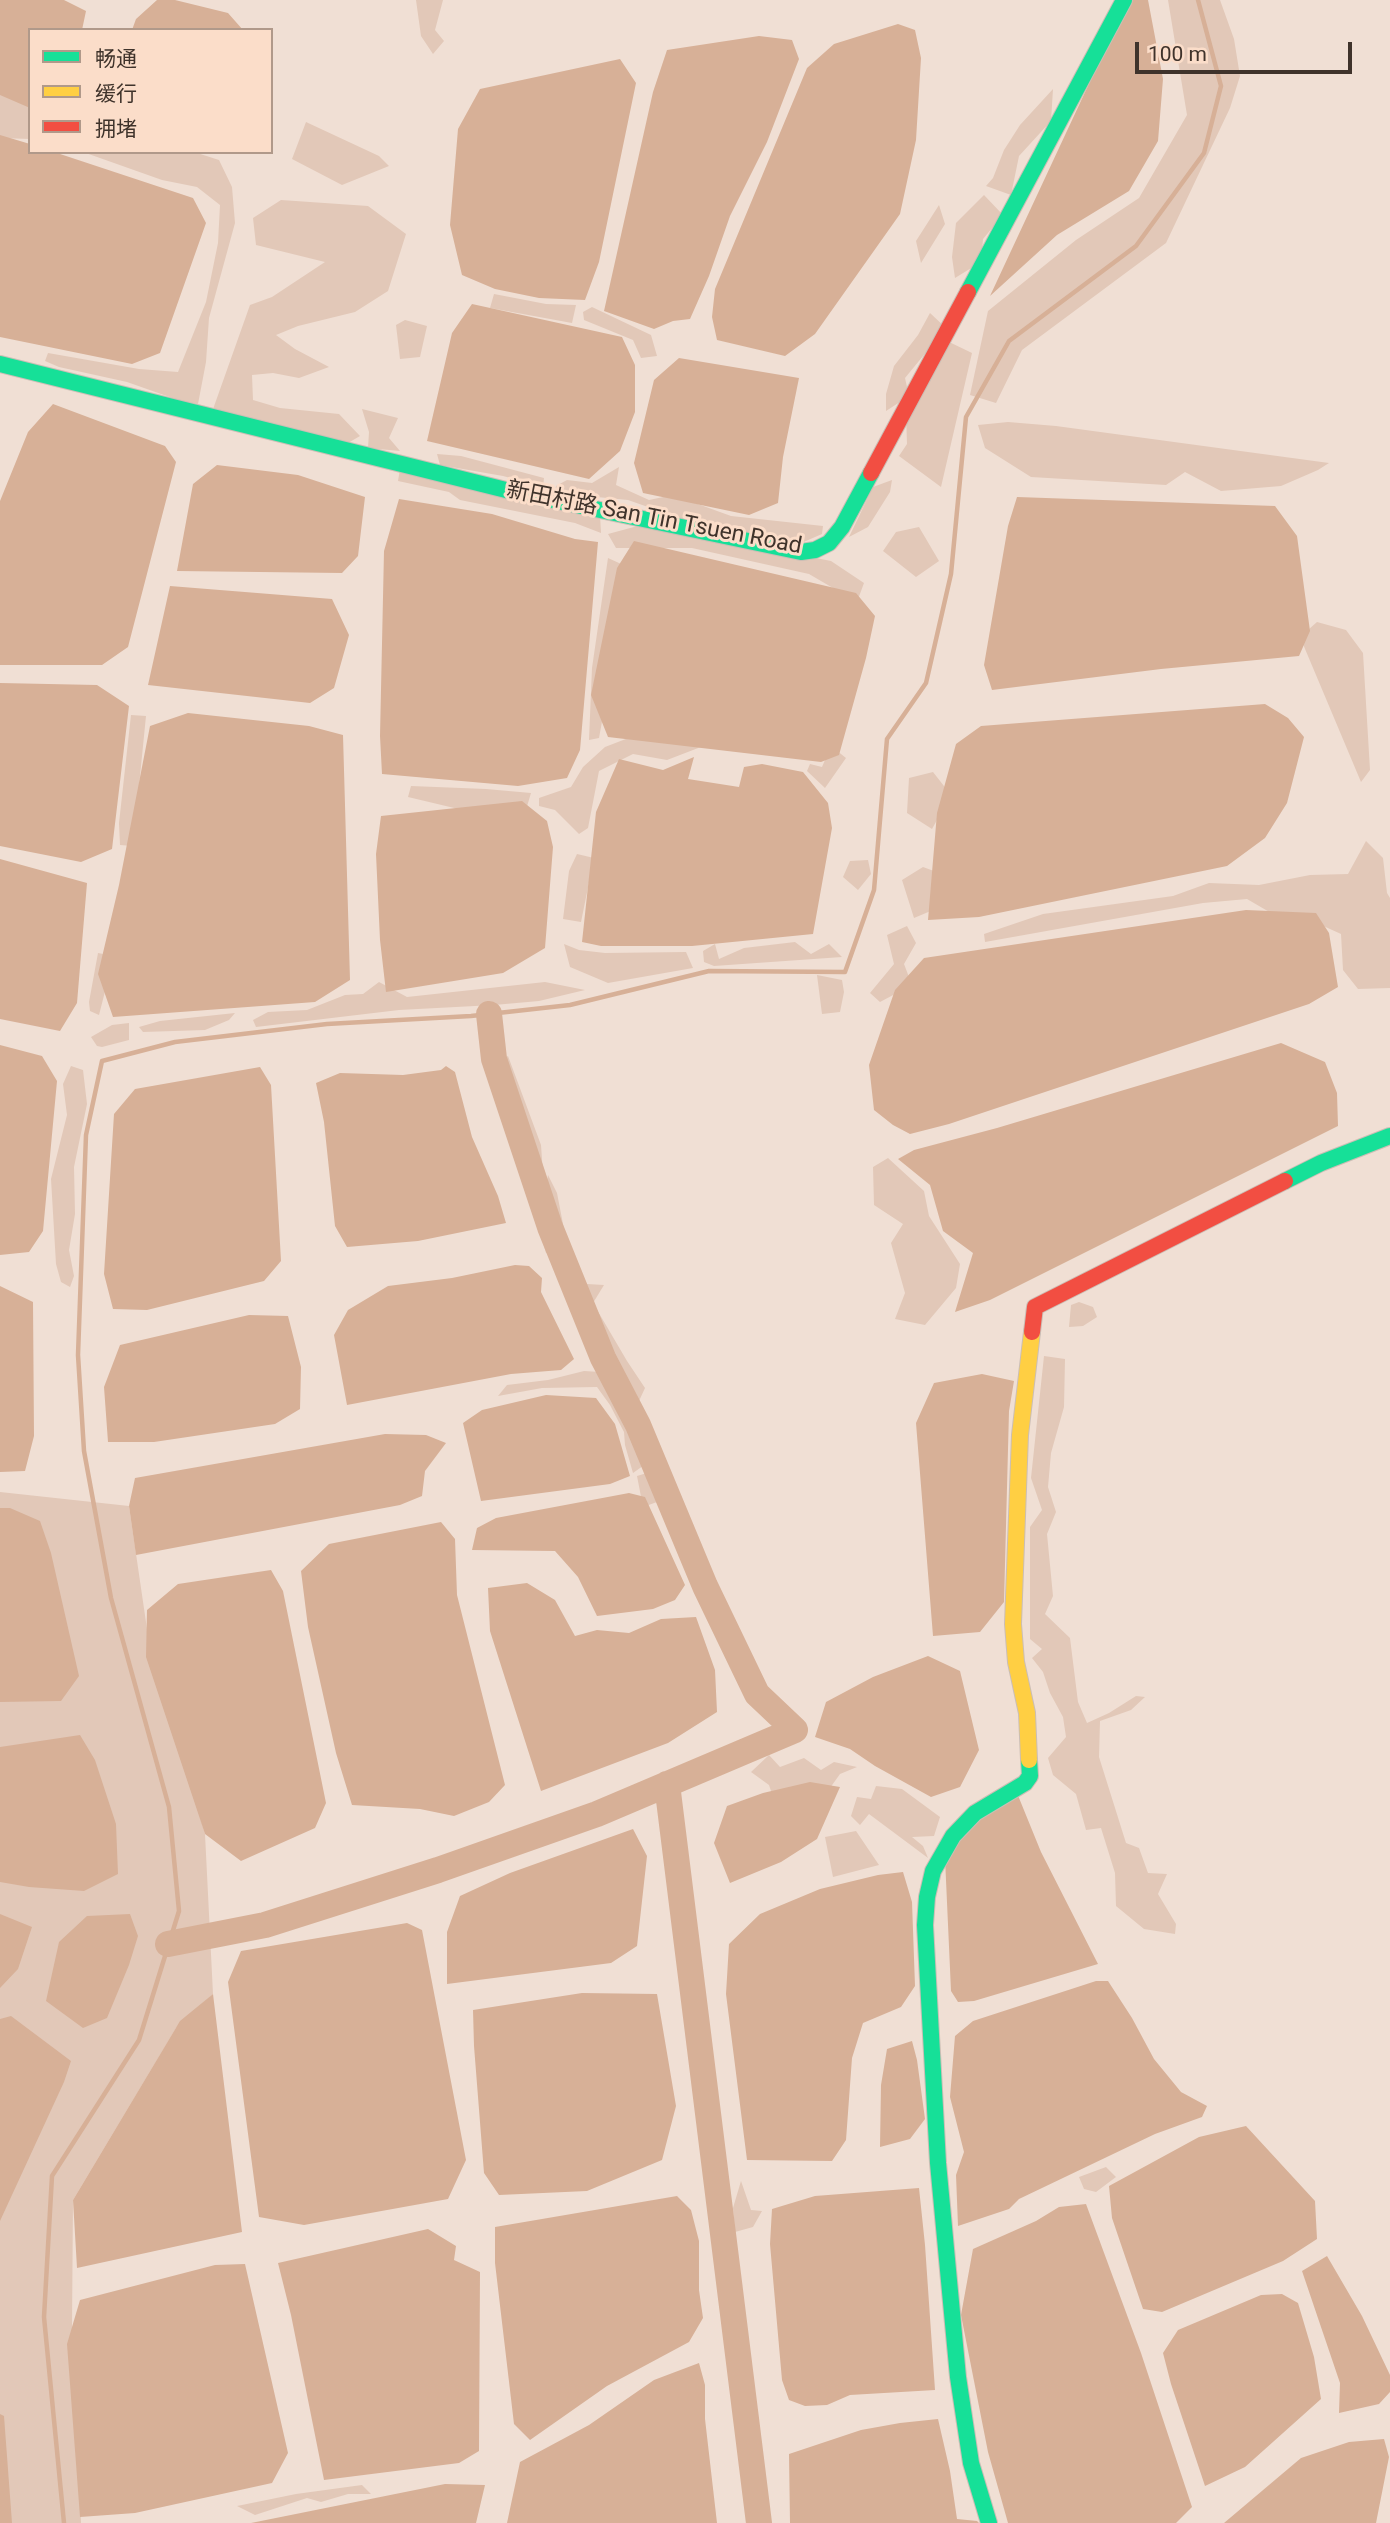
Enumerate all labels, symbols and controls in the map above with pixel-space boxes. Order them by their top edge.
legend [28,28,273,154]
scale bar [1138,28,1355,72]
text: 100 m [1148,42,1207,66]
text: 畅通 [95,47,137,71]
text: 缓行 [95,82,137,106]
text: 拥堵 [95,117,137,141]
street label: 新田村路 San Tin Tsuen Road [504,477,804,561]

